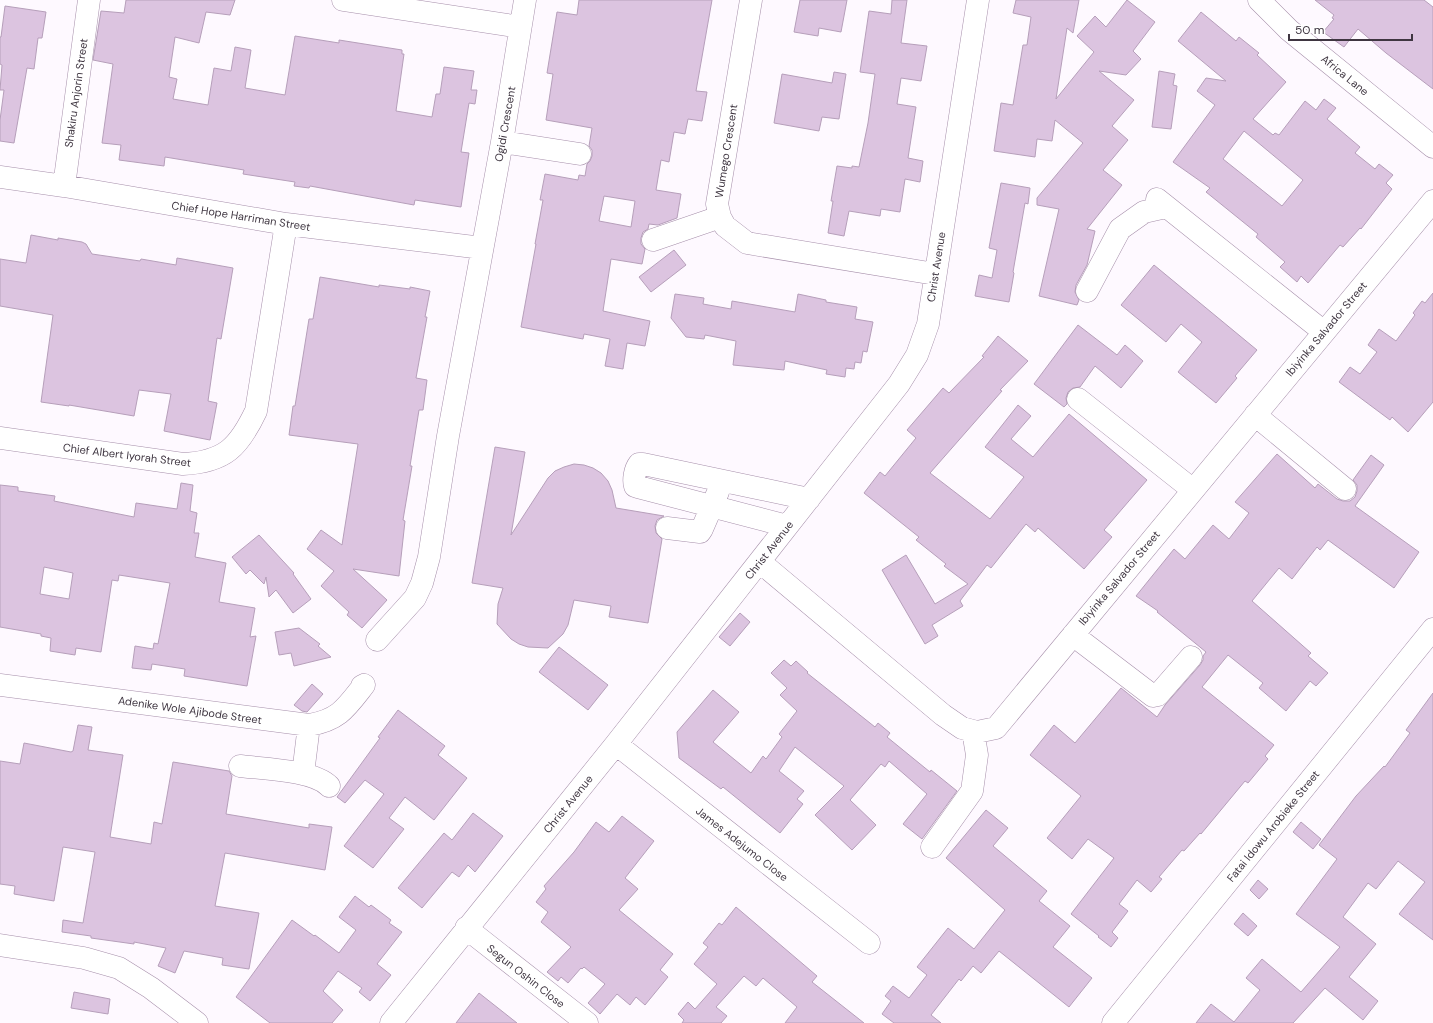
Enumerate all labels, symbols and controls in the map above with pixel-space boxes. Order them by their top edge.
scale bar [1289,16,1412,42]
text: 50 m [1295,22,1324,38]
street label: Shakiru Anjorin Street [61,38,91,148]
street label: Africa Lane [1318,52,1372,98]
street label: Ogidi Crescent [491,85,519,163]
street label: Wumego Crescent [712,103,740,199]
street label: Chief Hope Harriman Street [171,198,311,234]
street label: Christ Avenue [924,231,948,303]
street label: Ibiyinka Salvador Street [1282,279,1370,379]
street label: Chief Albert Iyorah Street [62,440,192,470]
street label: Christ Avenue [742,518,796,582]
street label: Ibiyinka Salvador Street [1075,528,1163,628]
street label: Adenike Wole Ajibode Street [117,693,263,727]
street label: Fatai Idowu Arobieke Street [1224,767,1322,885]
street label: Christ Avenue [540,772,596,836]
street label: James Adejumo Close [693,804,791,884]
street label: Segun Oshin Close [484,941,568,1011]

